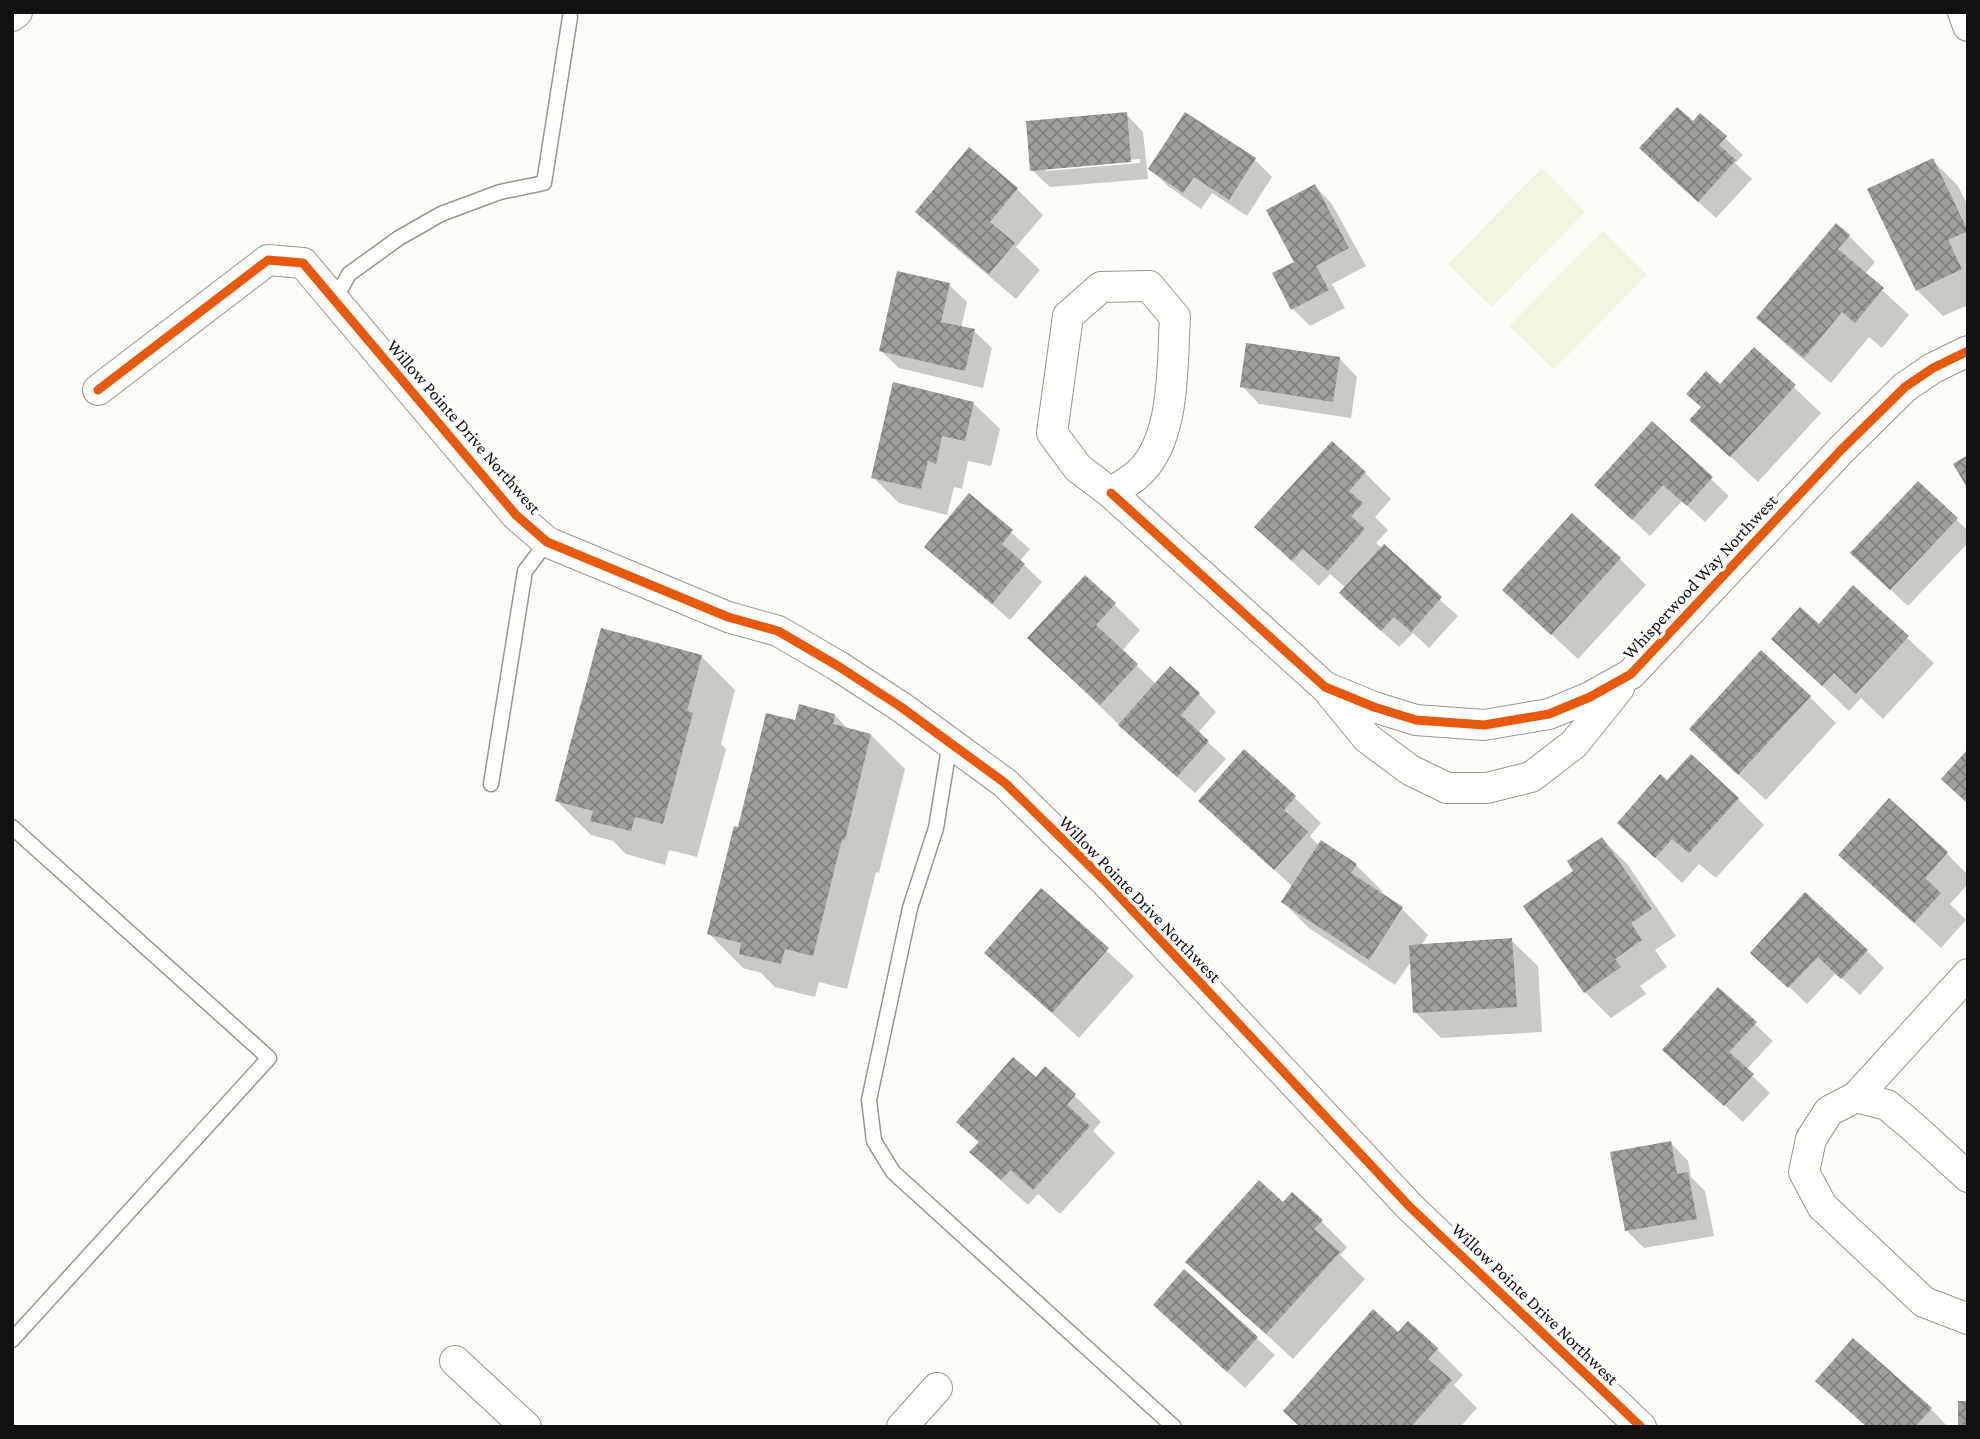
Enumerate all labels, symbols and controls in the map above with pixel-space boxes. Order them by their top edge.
street label: Willow Pointe Drive Northwest [383,336,546,519]
street label: Whisperwood Way Northwest [1618,490,1782,663]
street label: Willow Pointe Drive Northwest [1055,811,1226,987]
street label: Willow Pointe Drive Northwest [1447,1219,1623,1390]

